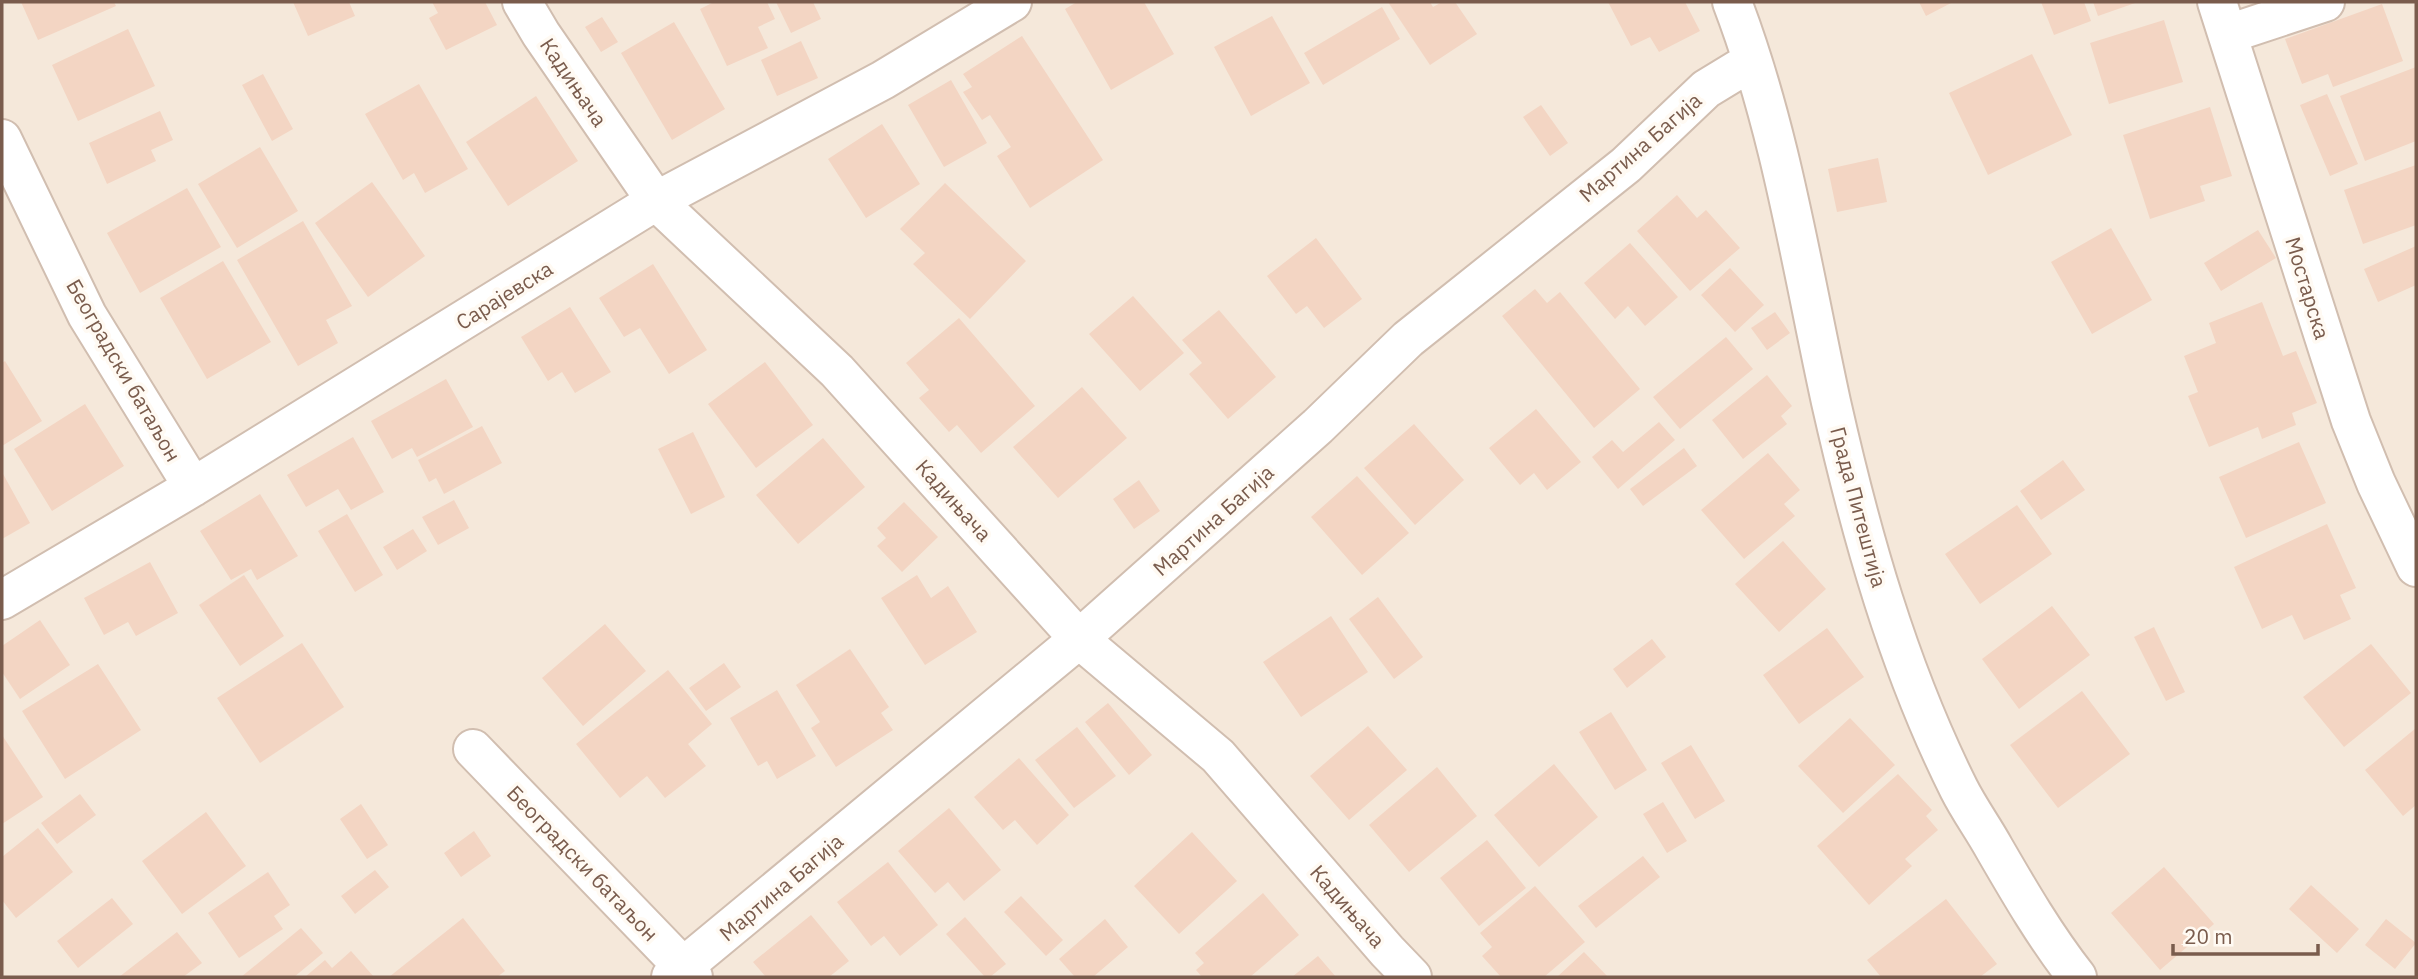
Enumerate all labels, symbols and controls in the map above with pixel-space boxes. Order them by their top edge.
street label: Кадињача [534,32,614,132]
street label: Мартина Багија [1573,86,1707,208]
street label: Мостарска [2279,233,2337,343]
street label: Сарајевска [450,254,558,336]
street label: Београдски батаљон [60,274,188,466]
street label: Града Питештија [1824,424,1894,590]
street label: Кадињача [910,453,998,547]
street label: Мартина Багија [1147,458,1279,582]
street label: Београдски батаљон [501,779,665,947]
street label: Мартина Багија [713,827,849,947]
street label: Кадињача [1304,859,1392,953]
scale bar [2173,912,2318,956]
text: 20 m [2184,922,2233,950]

